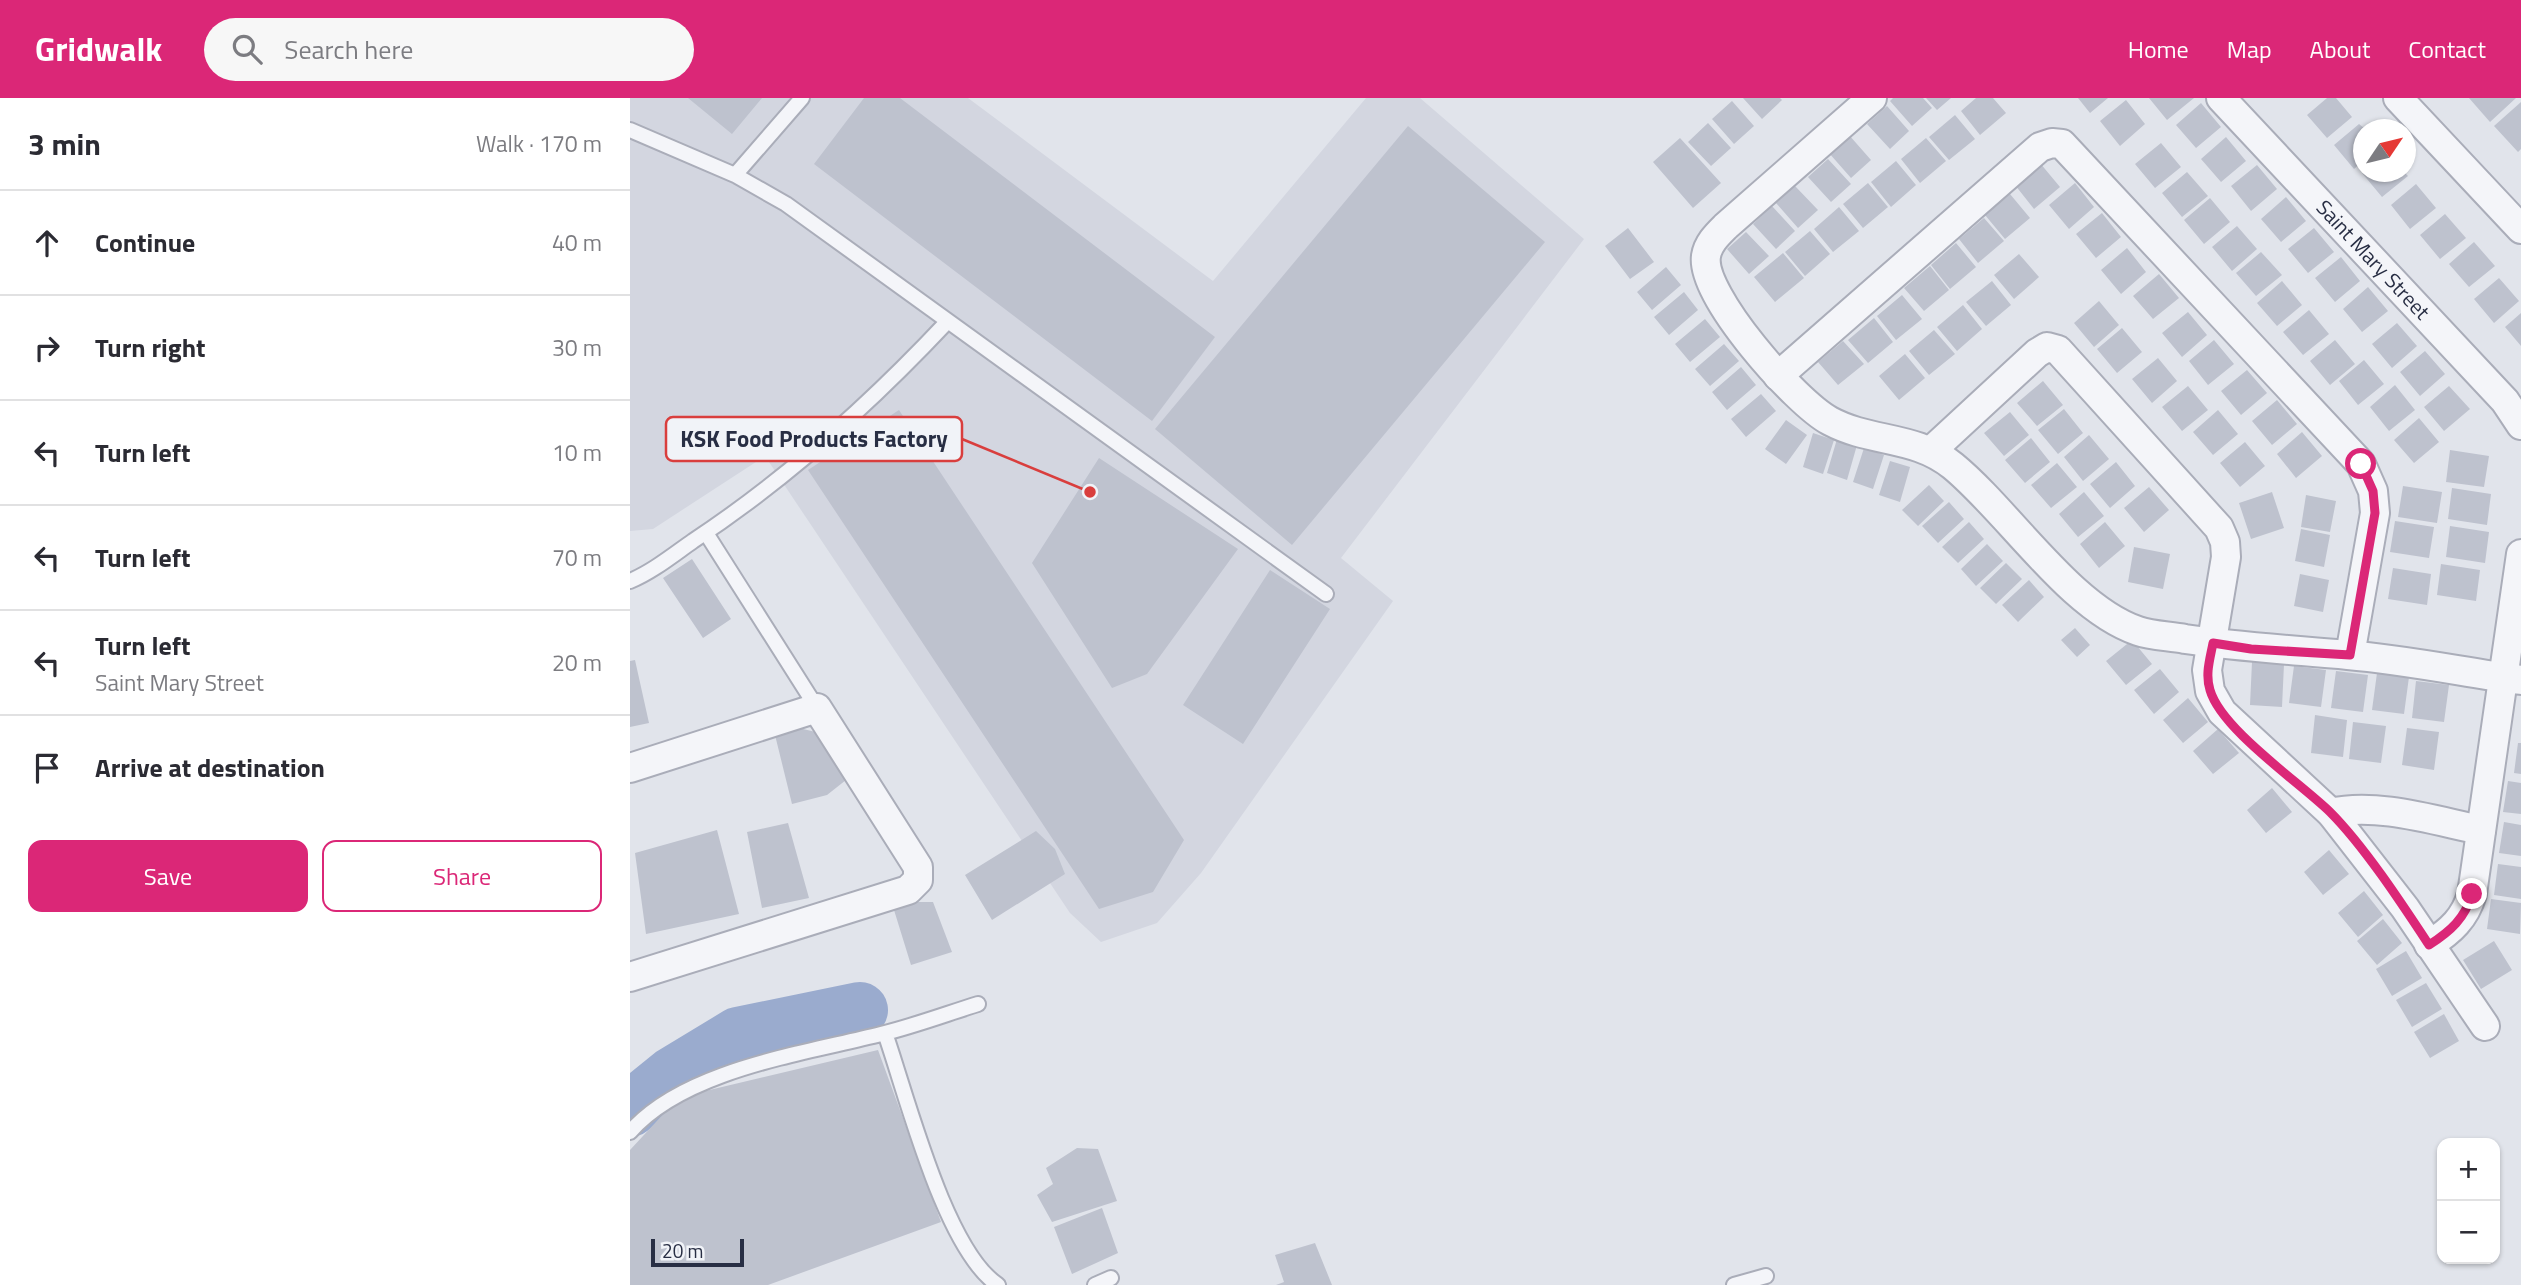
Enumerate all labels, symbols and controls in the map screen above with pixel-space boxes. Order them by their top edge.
search box [204,18,694,81]
text: Gridwalk [35,24,162,74]
icon: search [228,30,266,68]
text: Search here [284,30,413,69]
text: Home [2128,31,2189,67]
text: Map [2227,31,2272,67]
text: About [2310,31,2370,67]
text: Contact [2408,31,2486,67]
north arrow [2353,119,2416,182]
text: 3 min [28,121,101,167]
text: Walk · 170 m [476,126,602,161]
street label: Saint Mary Street [2309,192,2438,327]
text: Continue [95,223,195,262]
icon: ahead [28,224,66,262]
text: 40 m [552,225,602,260]
text: Turn right [95,328,206,367]
icon: right [28,329,66,367]
text: 30 m [552,330,602,365]
callout: KSK Food Products Factory [666,417,962,461]
text: KSK Food Products Factory [680,421,948,456]
text: Turn left [95,433,190,472]
icon: left [28,434,66,472]
text: 10 m [552,435,602,470]
route start [2345,448,2376,479]
text: Turn left [95,538,190,577]
icon: left [28,539,66,577]
text: 70 m [552,540,602,575]
text: Turn left [95,626,190,665]
icon: left [28,644,66,682]
text: 20 m [552,645,602,680]
text: Saint Mary Street [95,665,264,700]
text: Arrive at destination [95,748,325,787]
icon: arrive [28,749,66,787]
button: Save [28,840,308,912]
button: Share [322,840,602,912]
route end [2456,878,2487,909]
map controls [2437,1138,2500,1264]
button: + [2437,1138,2500,1201]
button: − [2437,1201,2500,1264]
scale bar [651,1236,744,1268]
text: 20 m [662,1236,703,1265]

